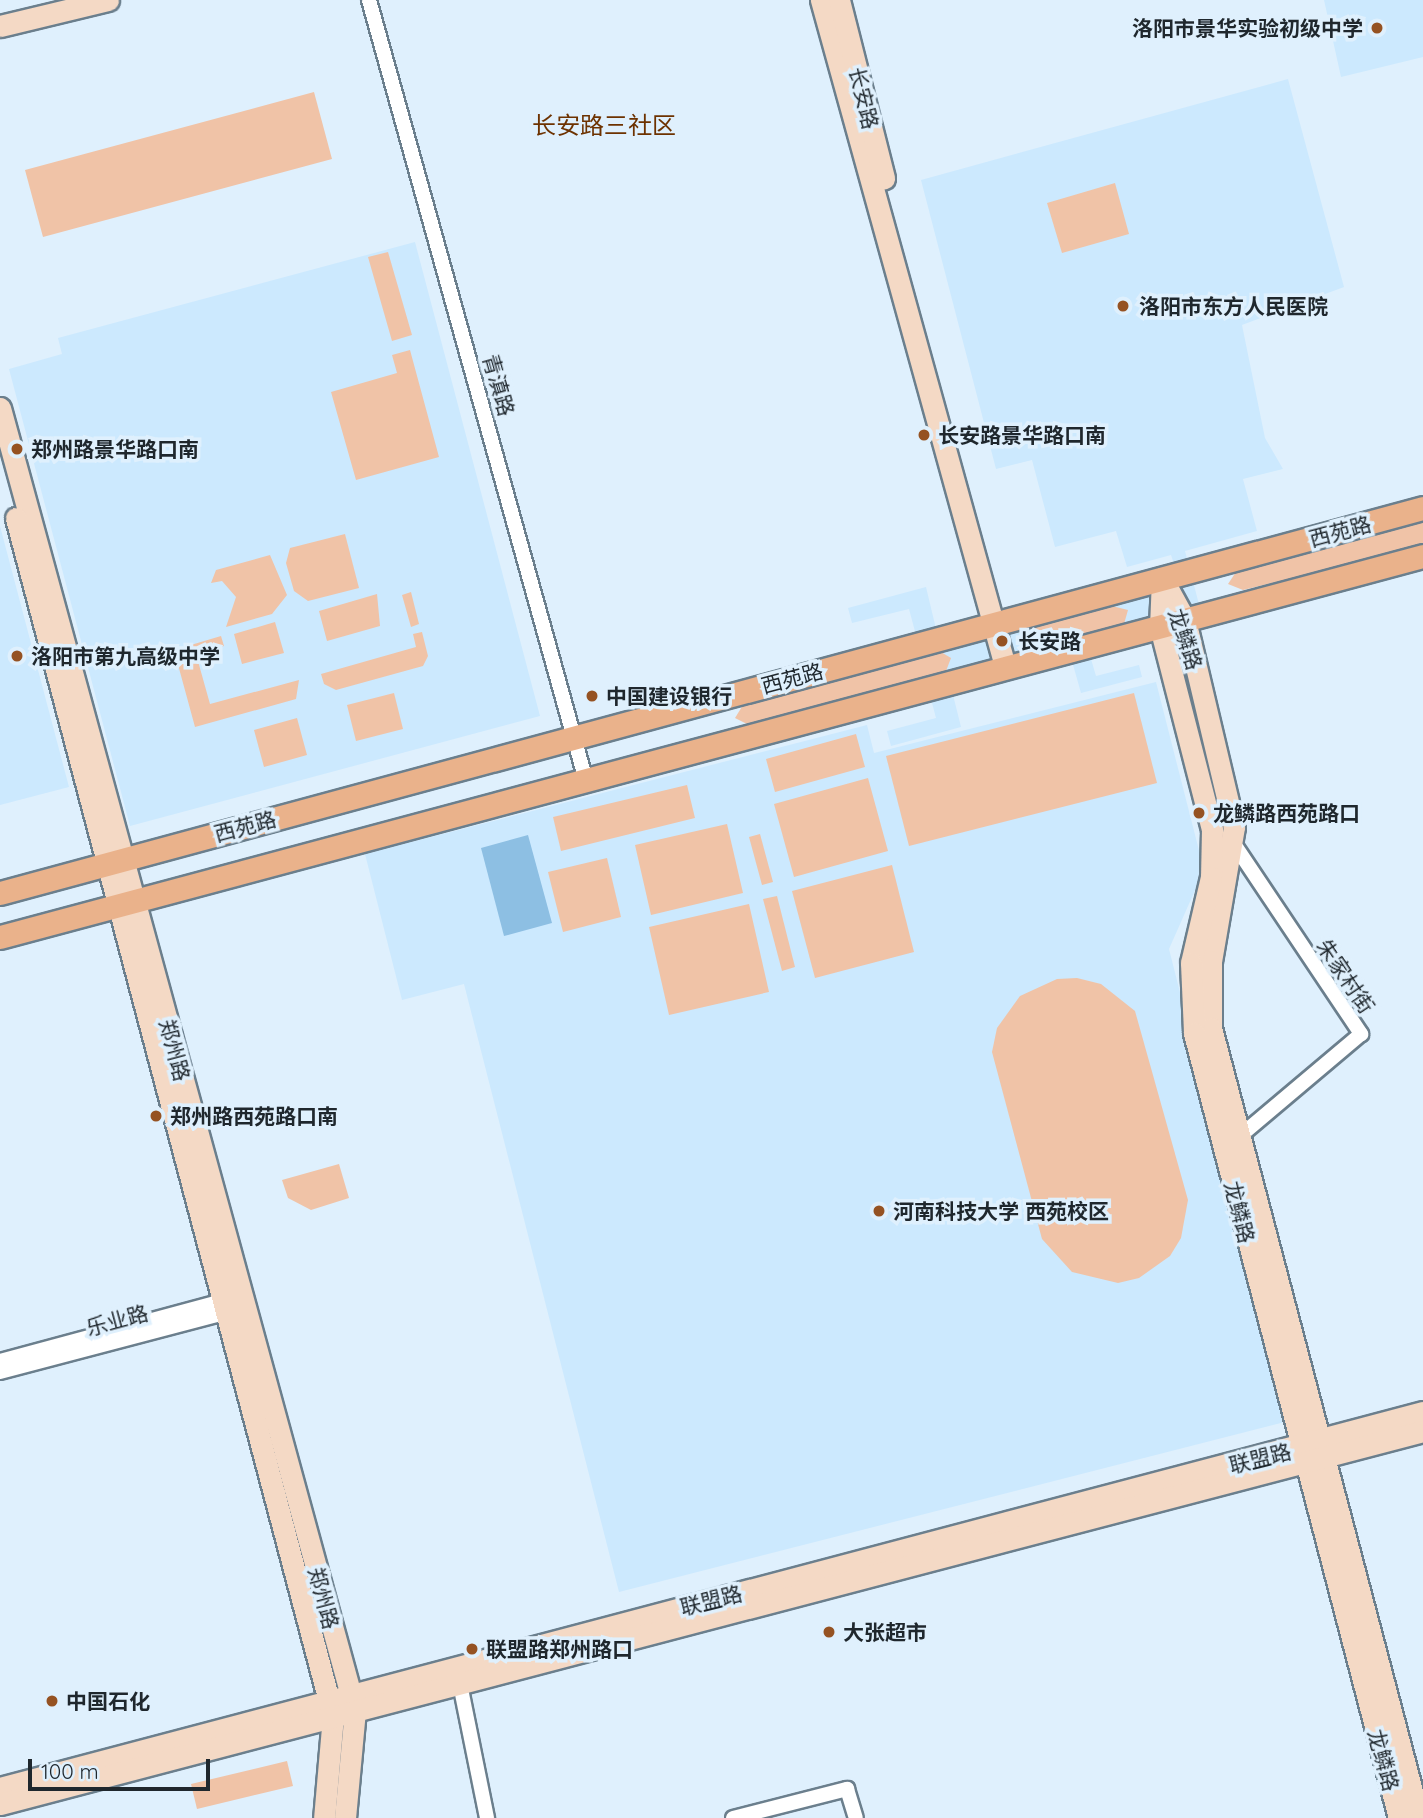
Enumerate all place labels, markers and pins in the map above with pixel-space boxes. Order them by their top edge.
place label: 洛阳市景华实验初级中学 [1132,15,1363,41]
marker: 洛阳市景华实验初级中学 [1369,20,1385,36]
place label: 洛阳市东方人民医院 [1139,293,1328,319]
marker: 洛阳市东方人民医院 [1113,296,1133,316]
place label: 长安路景华路口南 [938,422,1106,448]
marker: 长安路景华路口南 [916,427,932,443]
place label: 郑州路景华路口南 [31,436,199,462]
marker: 郑州路景华路口南 [9,441,25,457]
place label: 长安路 [1018,628,1081,654]
marker: 长安路 [992,631,1012,651]
place label: 洛阳市第九高级中学 [31,643,220,669]
marker: 洛阳市第九高级中学 [9,648,25,664]
place label: 中国建设银行 [606,683,732,709]
marker: 中国建设银行 [584,688,600,704]
place label: 龙鳞路西苑路口 [1213,800,1360,826]
marker: 龙鳞路西苑路口 [1191,805,1207,821]
place label: 郑州路西苑路口南 [170,1103,338,1129]
marker: 郑州路西苑路口南 [148,1108,164,1124]
place label: 河南科技大学 西苑校区 [893,1198,1109,1224]
marker: 河南科技大学 西苑校区 [871,1203,887,1219]
place label: 大张超市 [843,1619,927,1645]
marker: 大张超市 [821,1624,837,1640]
place label: 联盟路郑州路口 [486,1636,633,1662]
marker: 联盟路郑州路口 [464,1641,480,1657]
place label: 中国石化 [66,1688,150,1714]
marker: 中国石化 [44,1693,60,1709]

